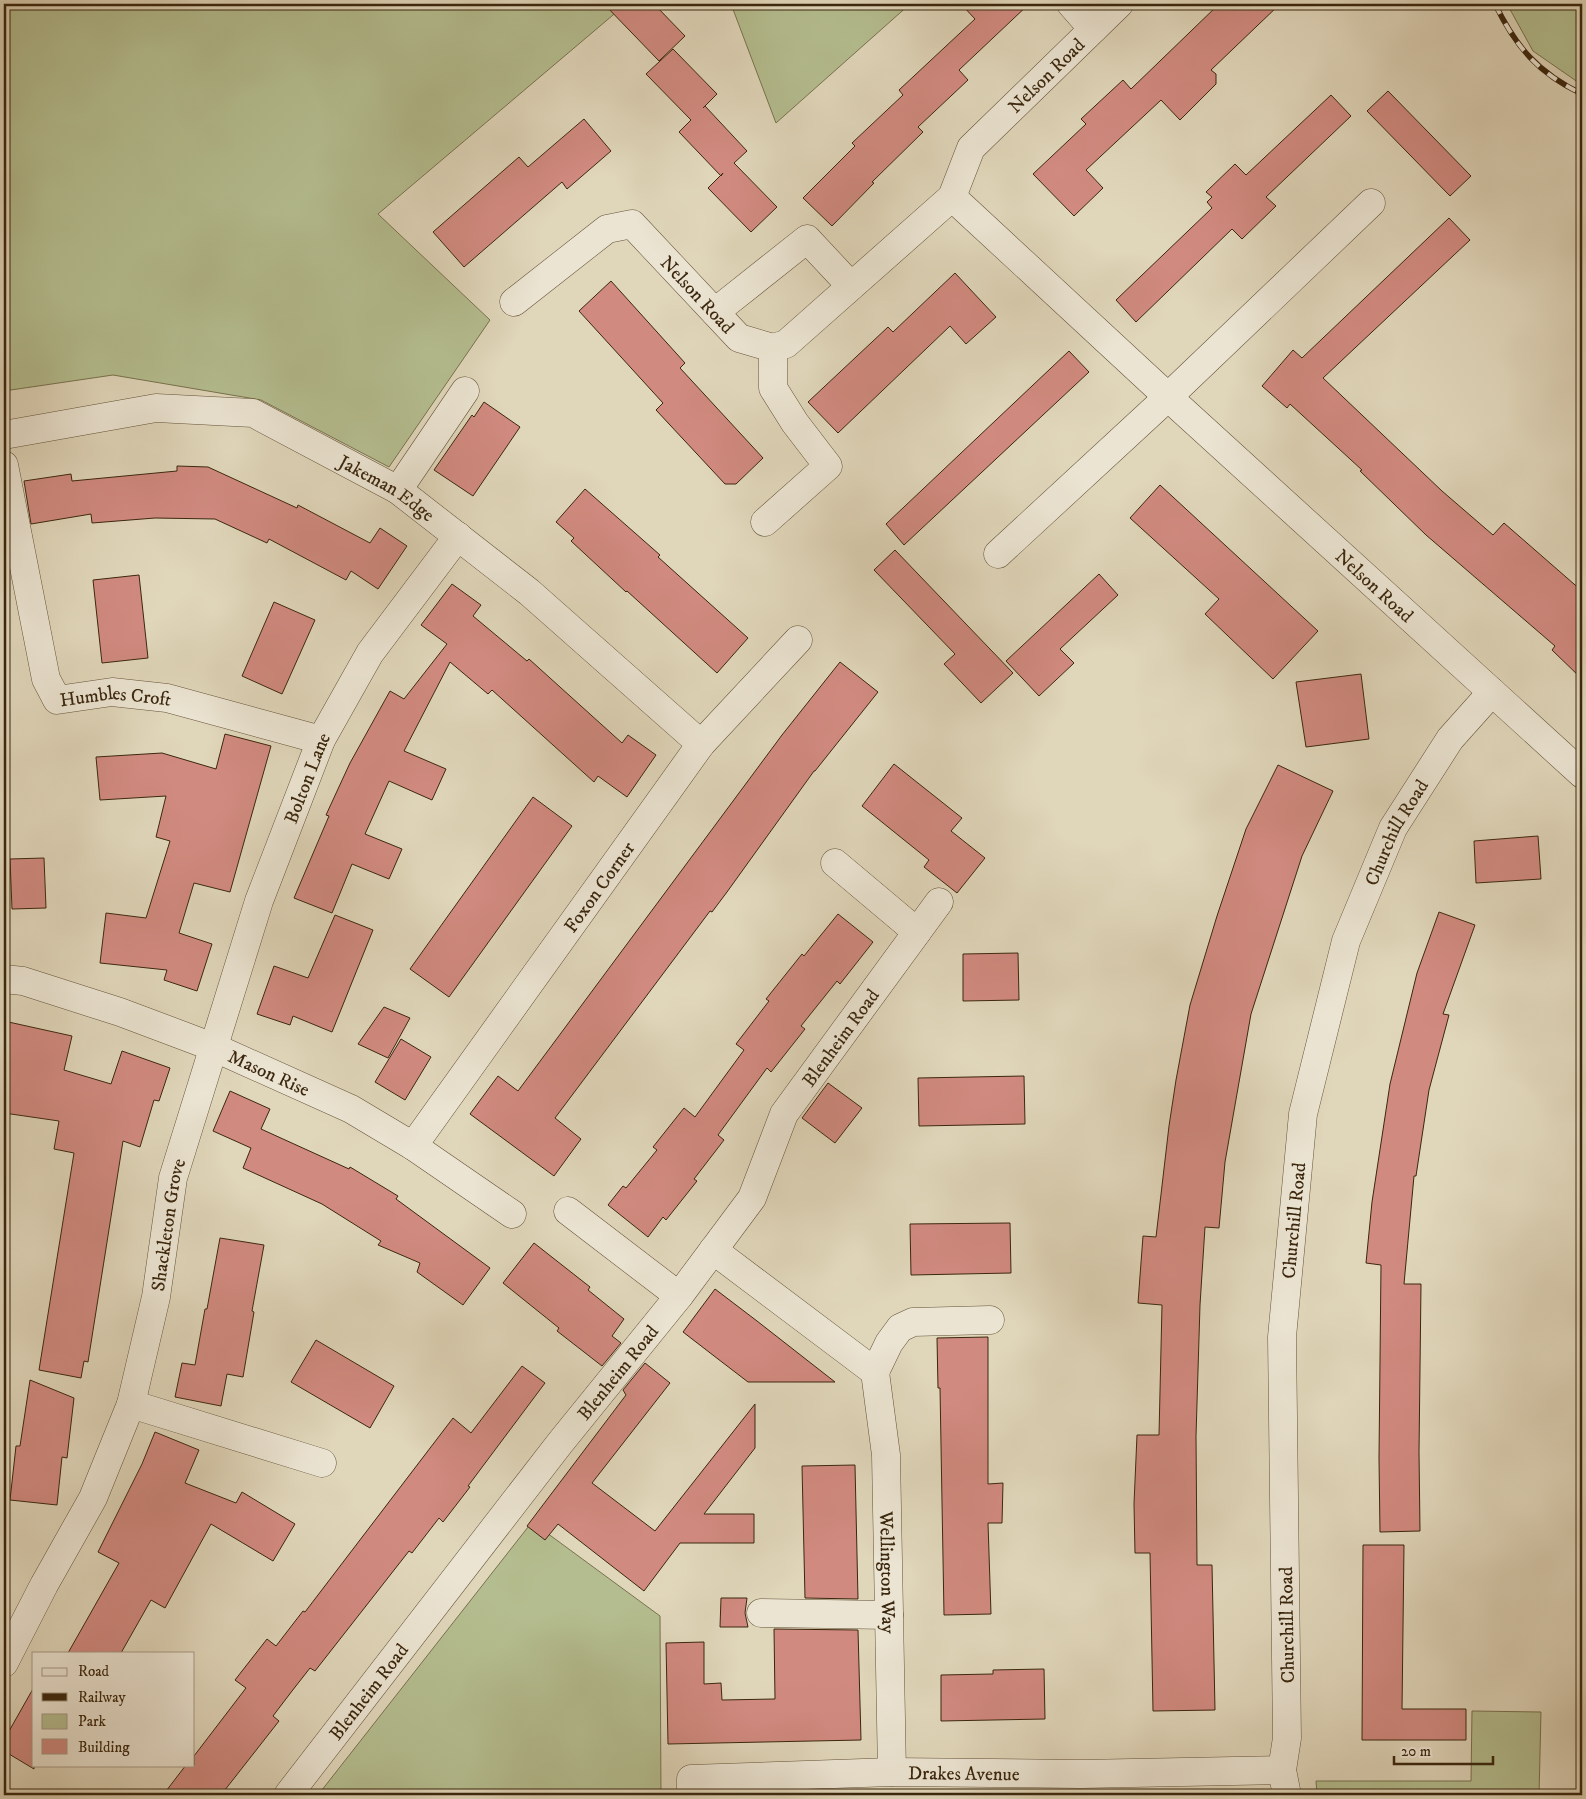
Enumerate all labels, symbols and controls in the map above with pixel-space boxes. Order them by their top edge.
street label: Nelson Road [1004,33,1090,118]
street label: Nelson Road [655,252,739,339]
street label: Jakeman Edge [333,450,439,527]
street label: Nelson Road [1330,545,1418,628]
street label: Humbles Croft [58,682,174,712]
street label: Bolton Lane [280,729,336,827]
street label: Churchill Road [1360,775,1434,889]
street label: Foxon Corner [560,838,640,938]
street label: Blenheim Road [798,984,885,1092]
street label: Mason Rise [224,1045,313,1102]
street label: Shackleton Grove [147,1156,191,1293]
street label: Churchill Road [1278,1161,1311,1280]
street label: Blenheim Road [573,1320,664,1425]
street label: Wellington Way [874,1510,899,1635]
street label: Churchill Road [1275,1566,1300,1683]
street label: Blenheim Road [325,1639,414,1745]
legend [32,1652,195,1766]
text: Road [78,1662,110,1681]
text: Railway [78,1688,126,1707]
text: Park [78,1712,107,1731]
scale bar [1394,1734,1492,1766]
text: Building [78,1738,130,1757]
text: 20 m [1401,1742,1431,1761]
street label: Drakes Avenue [908,1762,1020,1786]

